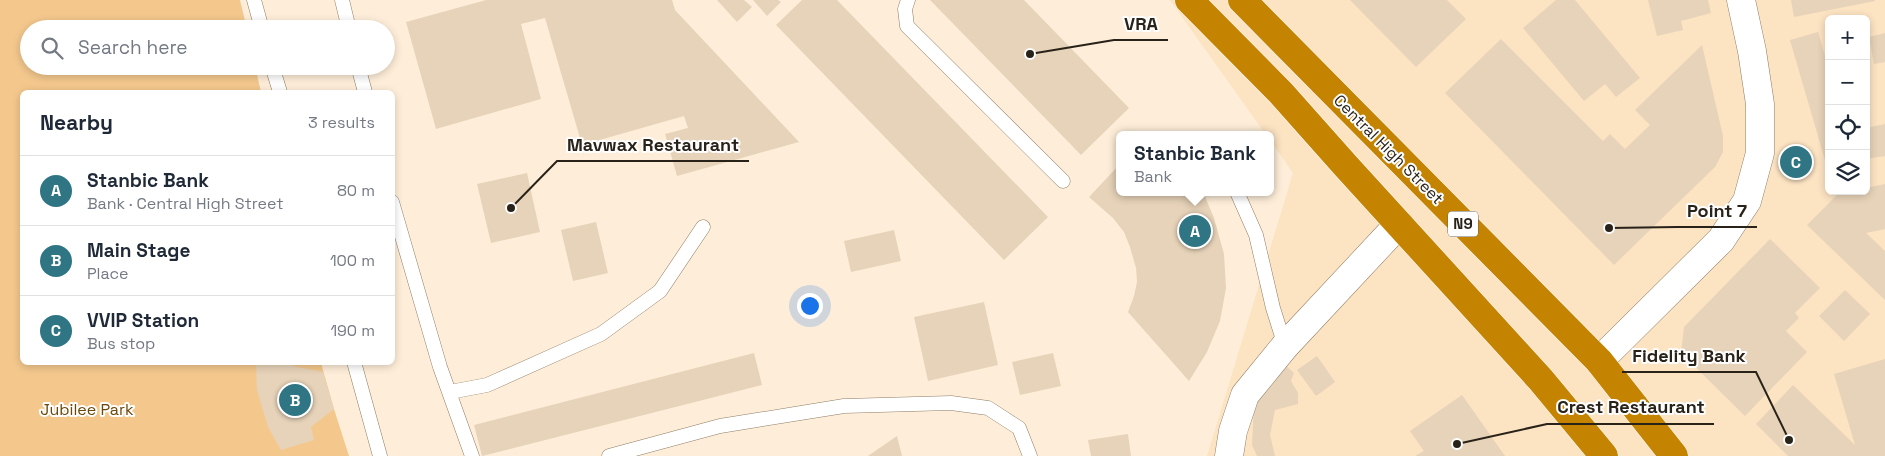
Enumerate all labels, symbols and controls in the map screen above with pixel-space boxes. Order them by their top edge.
callout: VRA [1114,7,1168,40]
text: VRA [1124,12,1159,35]
map controls [1825,15,1870,195]
button: + [1825,15,1870,60]
search box [20,20,395,75]
icon: search [38,34,66,62]
text: Search here [78,35,188,60]
button: − [1825,60,1870,105]
street label: Central High Street [1329,90,1448,209]
button: locate [1825,105,1870,150]
text: Nearby [40,109,113,136]
text: 3 results [308,112,375,133]
callout: Mavwax Restaurant [557,128,749,161]
popup [1116,131,1274,196]
text: Mavwax Restaurant [567,133,739,156]
text: Stanbic Bank [1134,141,1256,166]
pin: C [1780,143,1812,181]
button: layers [1825,150,1870,195]
text: Bank [1134,166,1172,187]
text: Stanbic Bank [87,168,209,193]
text: A [51,180,61,201]
text: 80 m [337,180,375,201]
text: Bank · Central High Street [87,193,284,214]
callout: Point 7 [1677,194,1757,227]
text: Point 7 [1687,199,1747,222]
pin: A [1179,212,1211,250]
road number: N9 [1448,212,1478,236]
text: Main Stage [87,238,190,263]
text: B [51,250,61,271]
text: 100 m [330,250,375,271]
text: Place [87,263,129,284]
your location [797,293,823,319]
text: VVIP Station [87,308,199,333]
text: C [51,320,61,341]
text: 190 m [330,320,375,341]
text: Bus stop [87,333,155,354]
callout: Fidelity Bank [1622,339,1756,372]
text: Fidelity Bank [1632,344,1746,367]
pin: B [279,381,311,419]
callout: Crest Restaurant [1547,391,1714,424]
text: Crest Restaurant [1557,395,1705,418]
park label: Jubilee Park [40,399,134,420]

